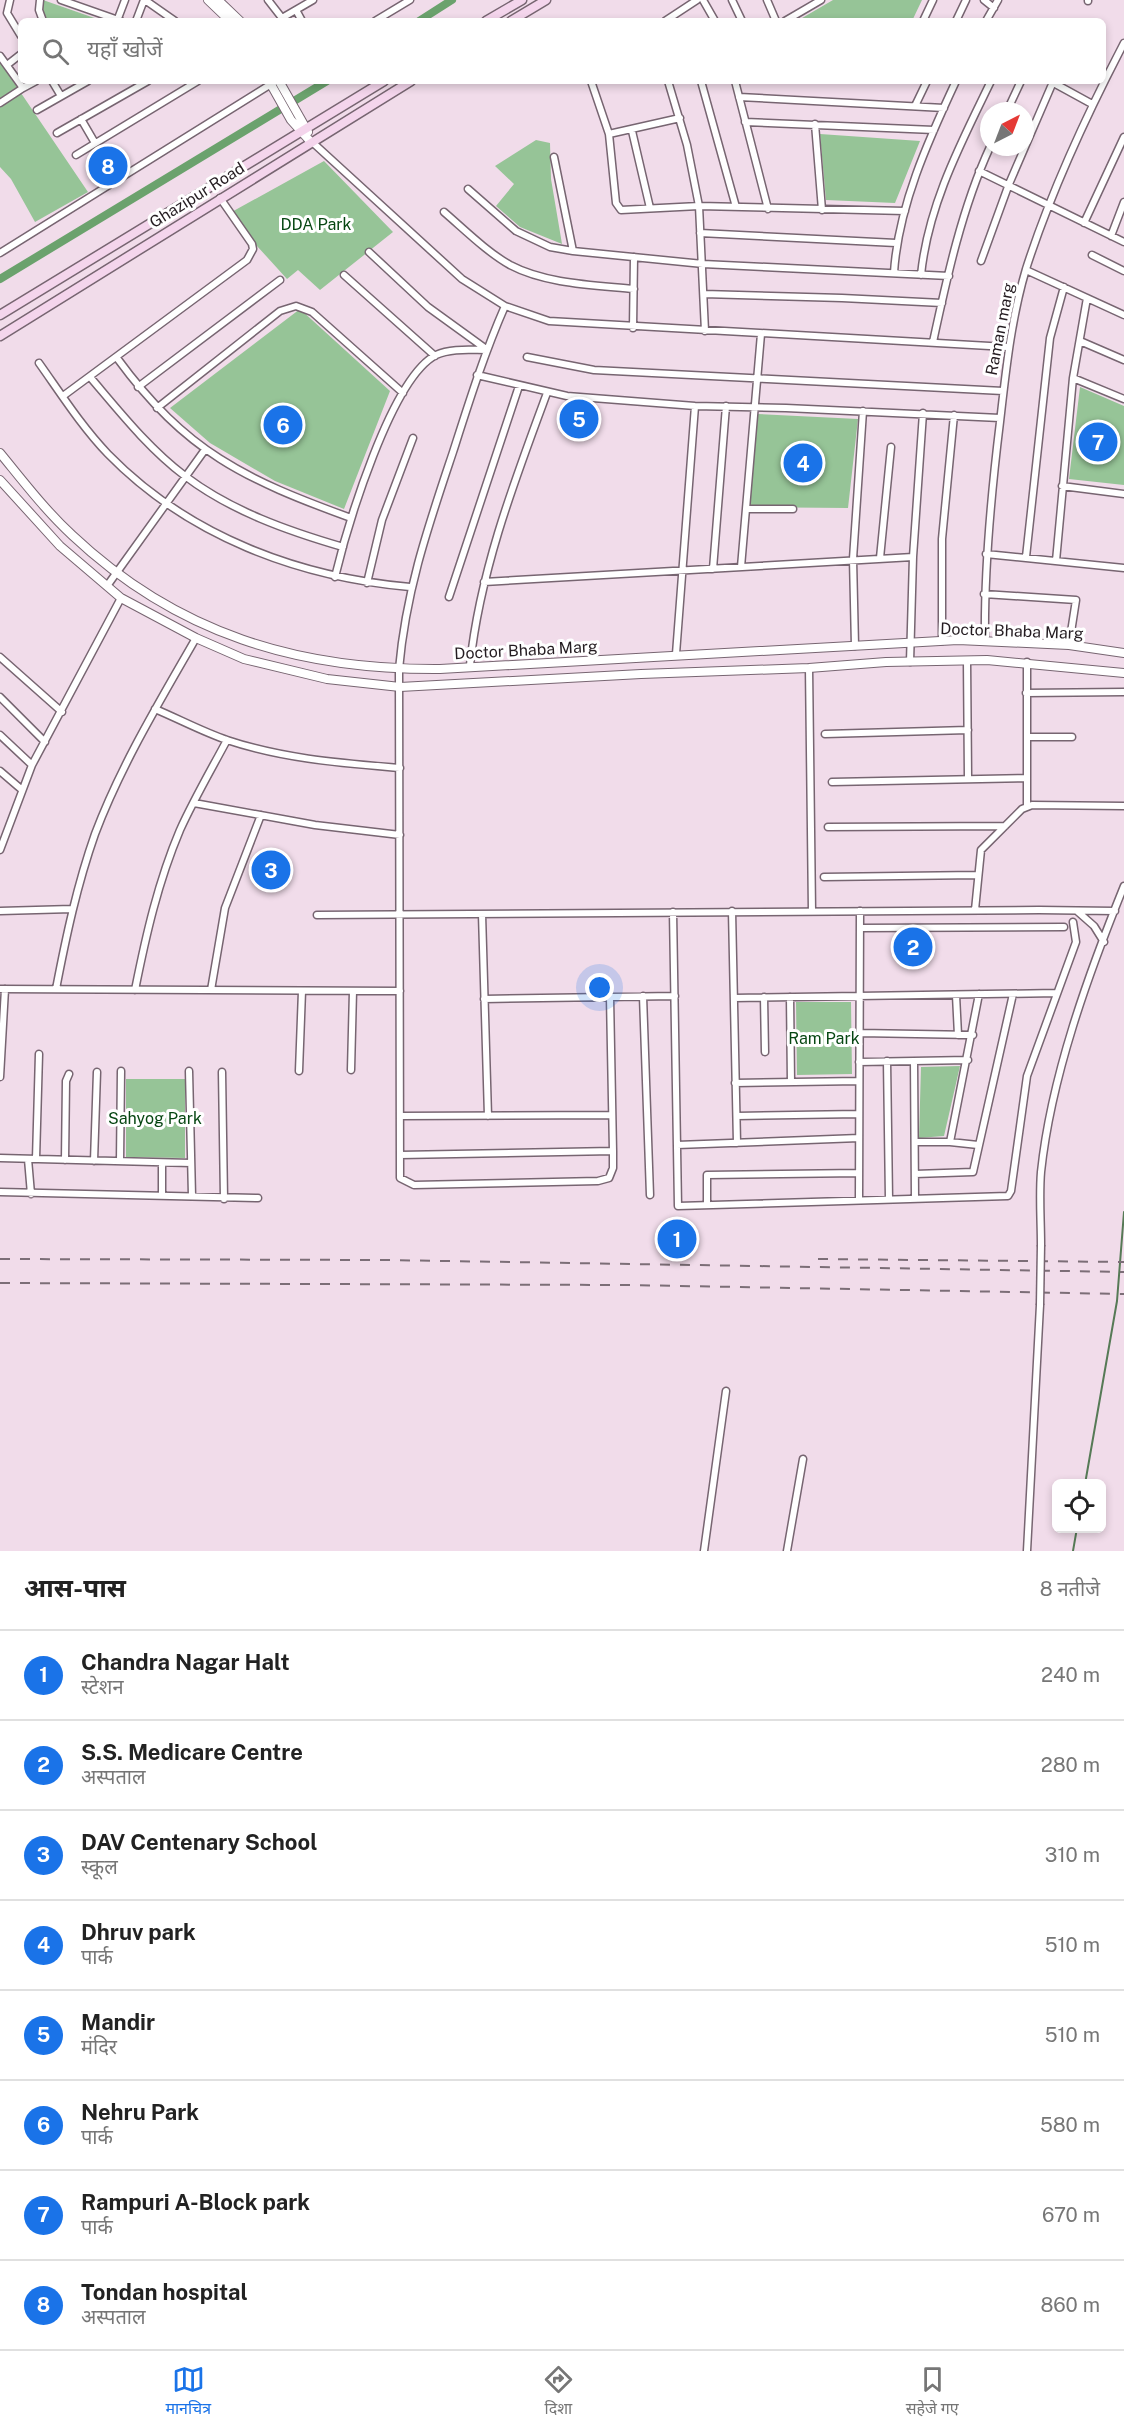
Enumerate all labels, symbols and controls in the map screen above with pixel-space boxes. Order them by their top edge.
search box [18,18,1106,84]
icon: search [39,35,72,68]
text: यहाँ खोजें [87,36,163,62]
north arrow [980,102,1034,156]
pin: 8 [88,144,128,188]
street label: Ghazipur Road [146,158,248,232]
park label: DDA Park [280,215,352,234]
street label: Raman marg [982,281,1018,377]
pin: 5 [560,396,598,442]
pin: 6 [264,402,302,448]
pin: 7 [1078,420,1118,464]
pin: 4 [784,440,822,486]
street label: Doctor Bhaba Marg [940,619,1084,643]
street label: Doctor Bhaba Marg [454,637,598,663]
pin: 3 [252,848,290,892]
pin: 2 [894,924,932,970]
your location [585,973,614,1002]
park label: Ram Park [788,1029,860,1048]
park label: Sahyog Park [108,1109,202,1128]
pin: 1 [658,1216,696,1262]
map controls [1052,1479,1106,1533]
button: locate [1052,1479,1106,1533]
text: आस-पास [24,1572,126,1603]
text: 8 नतीजे [1040,1577,1100,1601]
text: Chandra Nagar Halt [81,1649,290,1675]
text: 1 [39,1663,48,1687]
text: 240 m [1041,1663,1100,1687]
text: स्टेशन [81,1675,124,1699]
text: S.S. Medicare Centre [81,1739,303,1765]
text: 2 [37,1753,50,1777]
text: 280 m [1041,1753,1100,1777]
text: अस्पताल [81,1765,146,1789]
text: DAV Centenary School [81,1829,317,1855]
text: 3 [37,1843,50,1867]
text: 310 m [1045,1843,1100,1867]
text: स्कूल [81,1855,118,1879]
text: Dhruv park [81,1919,196,1945]
text: 4 [37,1933,50,1957]
text: 510 m [1045,1933,1100,1957]
text: पार्क [81,1945,113,1969]
text: Mandir [81,2009,155,2035]
text: 5 [37,2023,50,2047]
text: 510 m [1045,2023,1100,2047]
text: मंदिर [81,2035,117,2059]
text: Nehru Park [81,2099,199,2125]
text: 6 [37,2113,50,2137]
text: 580 m [1040,2113,1100,2137]
text: पार्क [81,2125,113,2149]
text: Rampuri A-Block park [81,2189,310,2215]
text: 7 [37,2203,50,2227]
text: 670 m [1042,2203,1100,2227]
text: पार्क [81,2215,113,2239]
text: Tondan hospital [81,2279,248,2305]
text: 8 [37,2293,50,2317]
text: 860 m [1040,2293,1100,2317]
text: अस्पताल [81,2305,146,2329]
tab: मानचित्र [165,2363,211,2421]
tab: दिशा [542,2363,575,2421]
tab: सहेजे गए [906,2363,959,2421]

